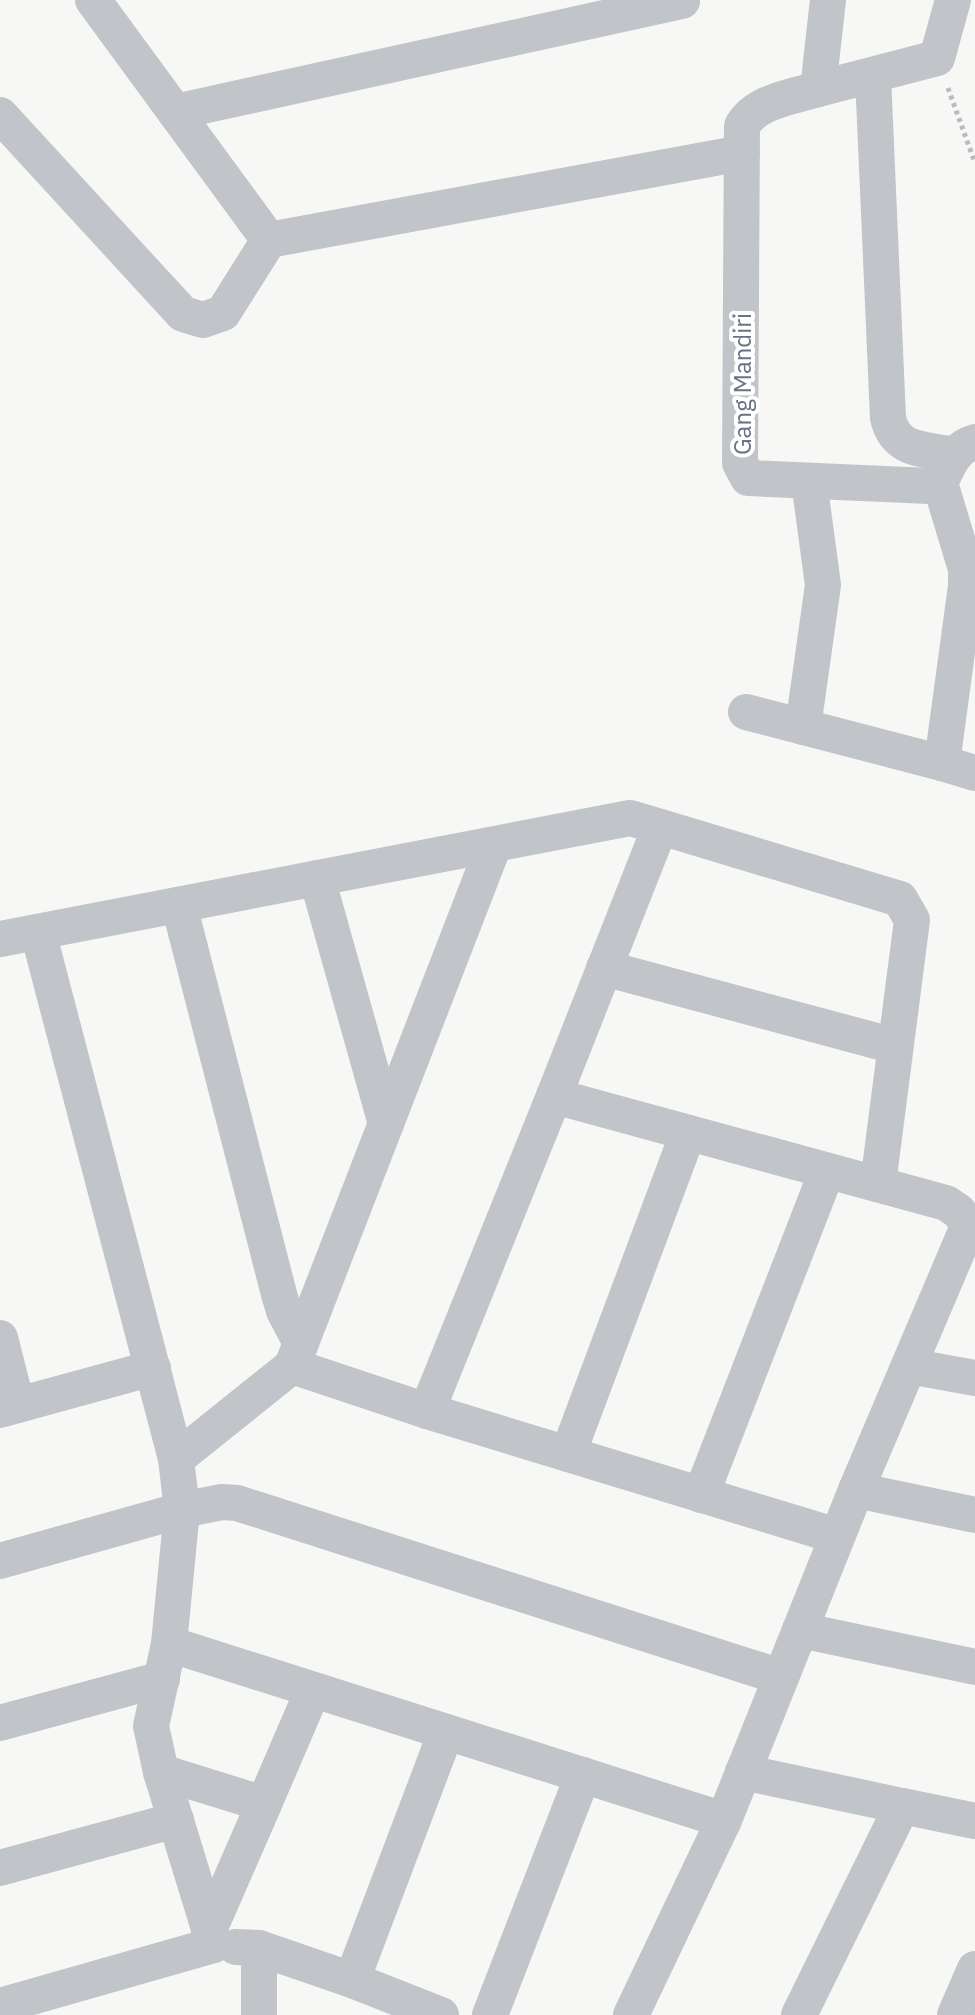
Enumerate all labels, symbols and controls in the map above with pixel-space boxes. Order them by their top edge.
street label: Gang Mandiri [726,313,758,455]

